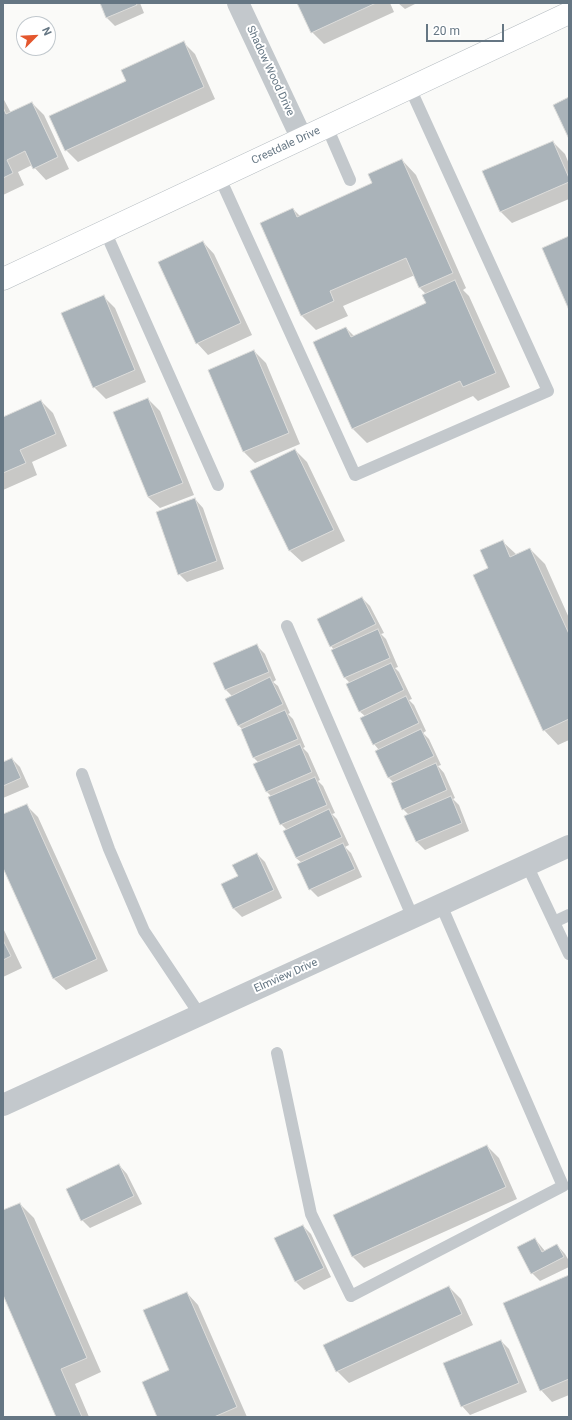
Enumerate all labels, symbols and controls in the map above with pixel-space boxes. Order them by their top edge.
north arrow [16,16,56,56]
scale bar [428,16,506,42]
street label: Shadow Wood Drive [243,24,297,118]
text: 20 m [433,24,460,38]
text: N [39,25,54,38]
street label: Crestdale Drive [250,124,322,168]
street label: Elmview Drive [252,956,320,996]

